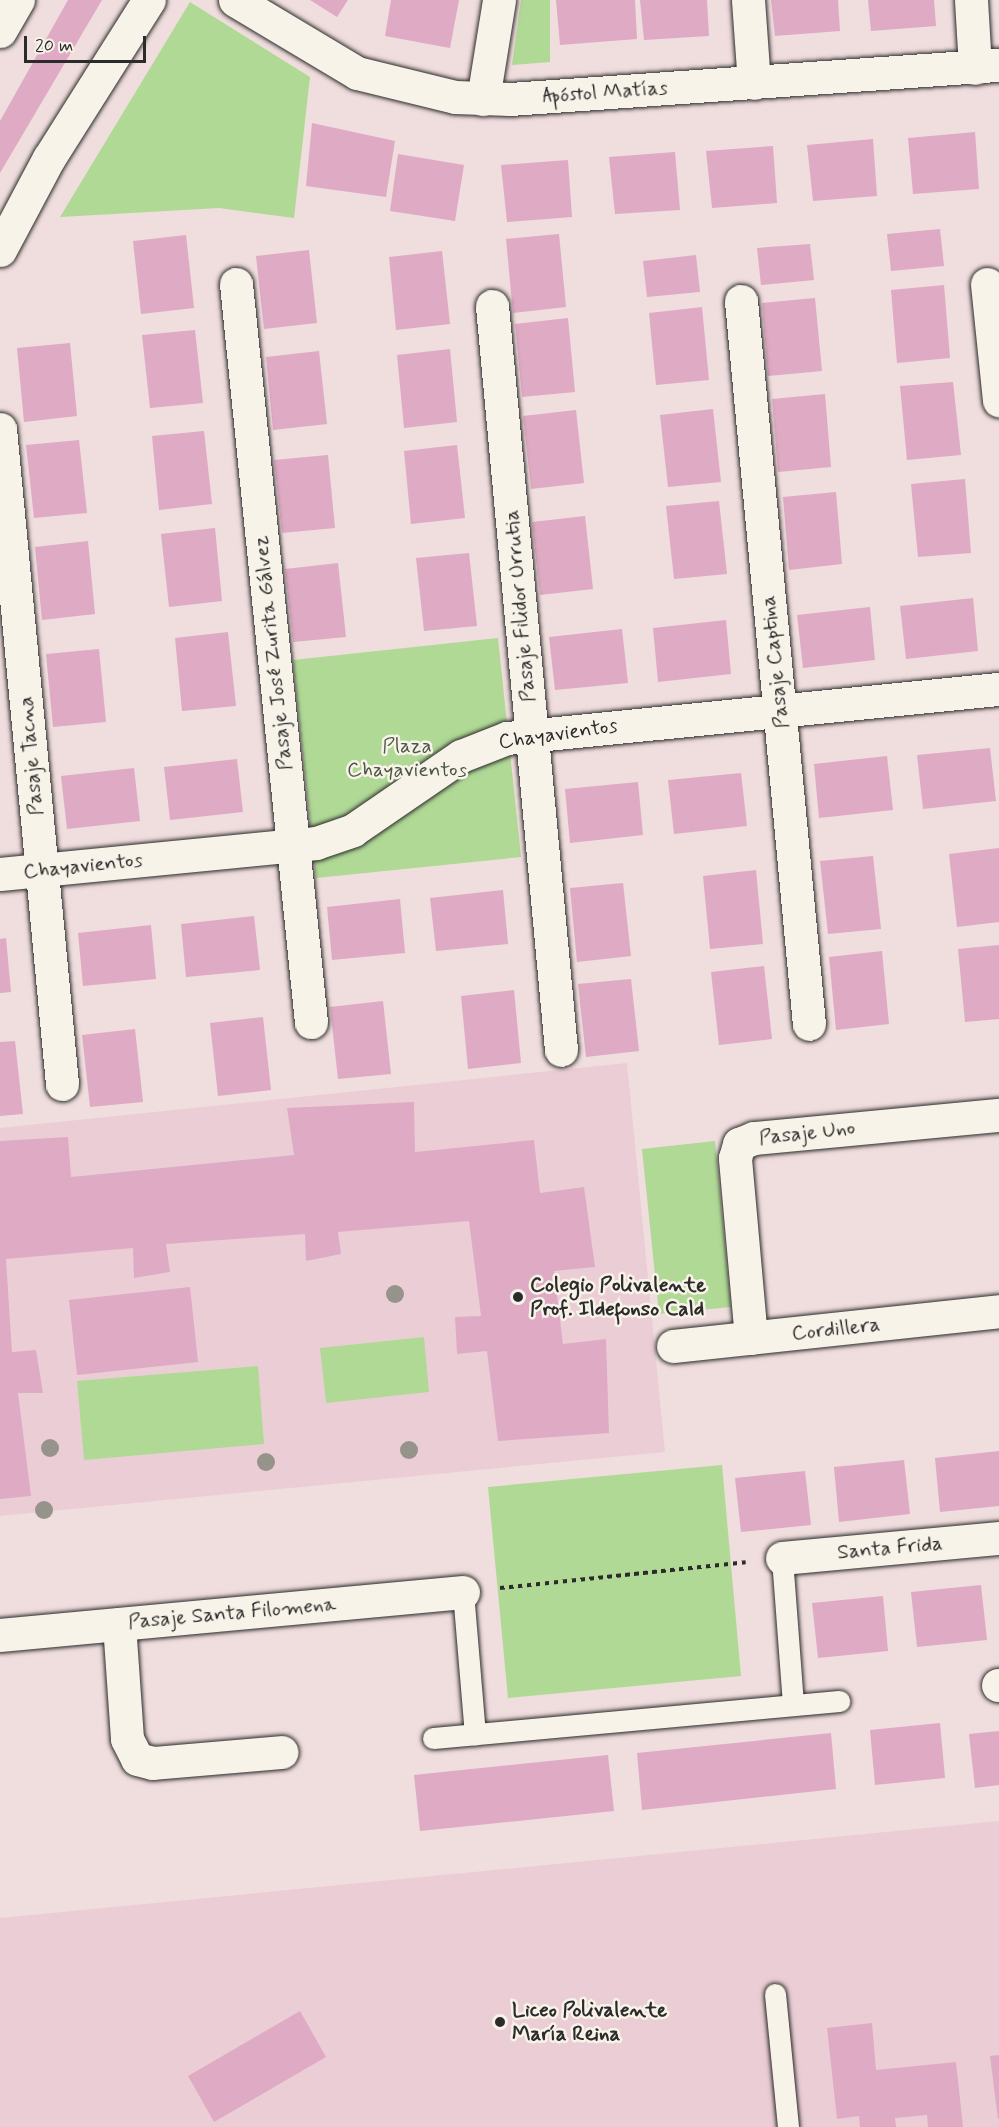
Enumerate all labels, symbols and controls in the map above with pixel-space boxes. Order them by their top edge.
scale bar [27,24,148,62]
text: 20 m [35,34,73,58]
street label: Apóstol Matías [543,75,667,109]
street label: Pasaje Filidor Urrutia [499,511,541,701]
street label: Pasaje José Zurita Gálvez [248,534,298,772]
street label: Pasaje Captina [755,594,795,730]
street label: Pasaje Tacna [13,695,49,817]
street label: Chayavientos [497,713,619,755]
park label: Plaza Chayavientos [347,733,467,783]
street label: Chayavientos [22,847,144,885]
street label: Pasaje Uno [758,1115,856,1151]
place label: Colegio Polivalente Prof. Ildefonso Cald [530,1272,707,1322]
marker: Colegio Polivalente Prof. Ildefonso Cald [511,1290,525,1304]
street label: Cordillera [791,1312,881,1346]
street label: Santa Frida [836,1531,944,1565]
street label: Pasaje Santa Filomena [128,1591,336,1635]
place label: Liceo Polivalente María Reina [512,1997,667,2047]
marker: Liceo Polivalente María Reina [493,2015,507,2029]

